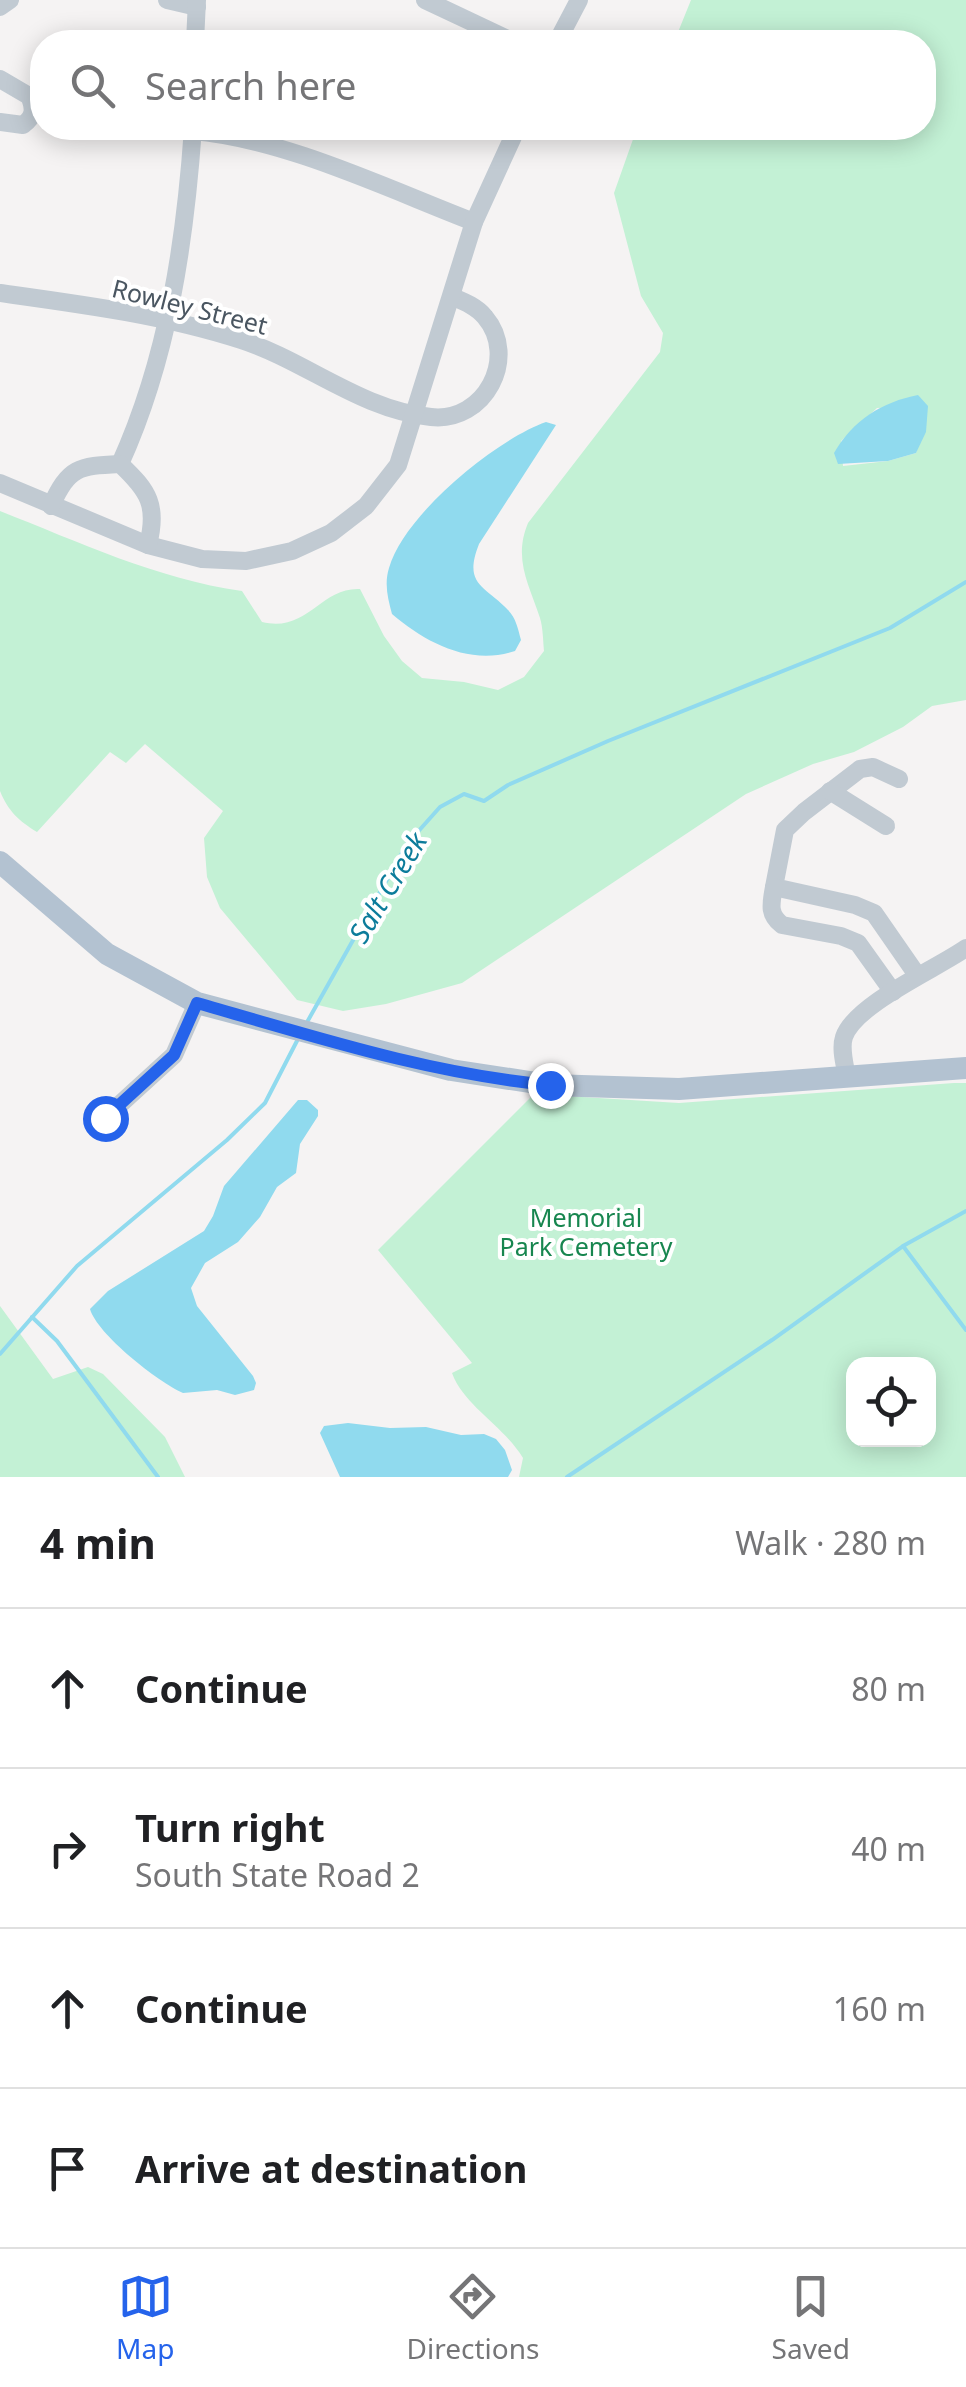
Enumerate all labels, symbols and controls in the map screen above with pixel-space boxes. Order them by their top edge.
search box [30,30,936,140]
icon: search [65,58,120,113]
text: Search here [145,59,356,111]
street label: Rowley Street [109,270,271,342]
water label: Salt Creek [339,824,435,949]
route end [528,1063,574,1109]
route start [83,1096,129,1142]
park label: Memorial Park Cemetery [500,1200,673,1263]
map controls [846,1357,936,1447]
button: locate [846,1357,936,1447]
text: 4 min [40,1514,156,1571]
text: Walk · 280 m [735,1521,926,1564]
icon: ahead [40,1661,95,1716]
text: Continue [135,1662,308,1714]
text: 80 m [851,1667,926,1710]
text: Turn right [135,1801,325,1853]
icon: right [40,1821,95,1876]
text: 40 m [851,1827,926,1870]
text: South State Road 2 [135,1853,420,1896]
icon: ahead [40,1981,95,2036]
text: Continue [135,1982,308,2034]
text: 160 m [833,1987,926,2030]
icon: arrive [40,2141,95,2196]
text: Arrive at destination [135,2142,527,2194]
tab: Map [116,2269,174,2367]
tab: Directions [407,2269,539,2367]
tab: Saved [772,2269,850,2367]

